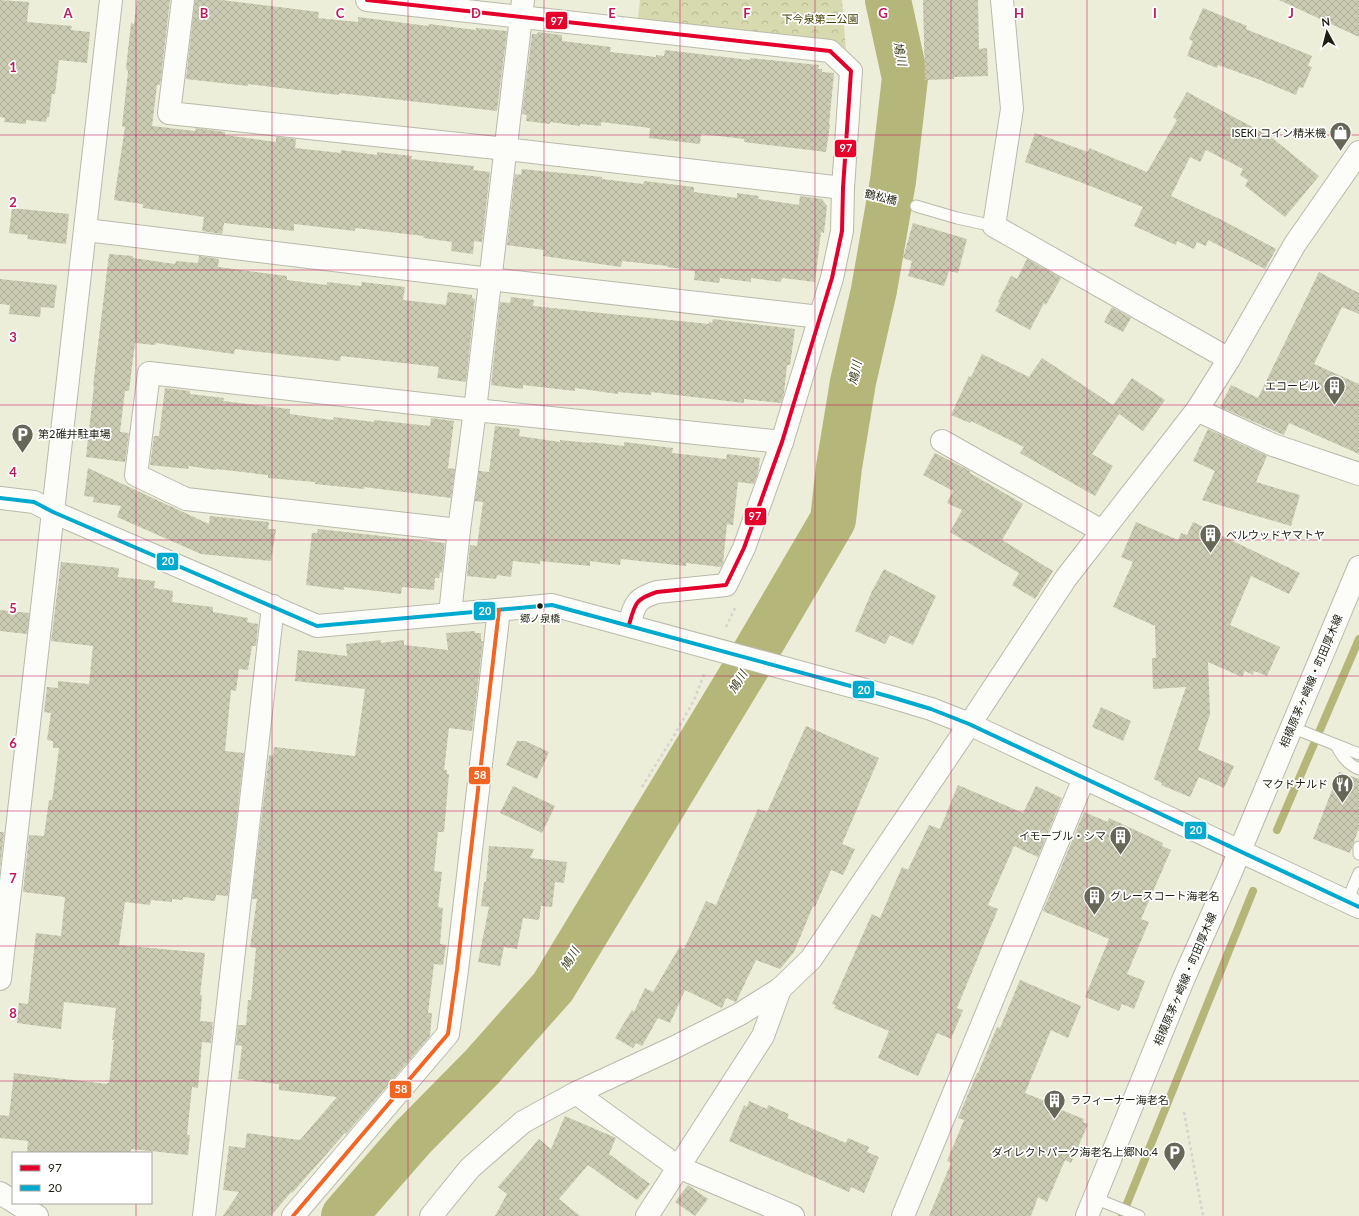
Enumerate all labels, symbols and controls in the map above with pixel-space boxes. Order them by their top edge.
text: A [62,5,73,21]
text: B [200,5,209,21]
text: C [336,5,345,21]
text: D [471,5,481,21]
text: E [608,5,616,21]
text: F [743,5,751,21]
text: G [878,5,888,21]
text: H [1014,5,1024,21]
text: I [1153,5,1157,21]
text: J [1288,5,1294,21]
line badge: 97 [545,11,568,30]
park label: 下今泉第二公園 [782,12,859,25]
north arrow [1307,12,1347,52]
text: 97 [551,14,563,27]
text: N [1321,15,1331,29]
water label: 鳩川 [891,41,911,69]
text: 1 [9,59,17,75]
shop icon: ISEKI コイン精米機 [1328,120,1354,153]
place label: ISEKI コイン精米機 [1231,126,1326,139]
line badge: 97 [834,139,857,158]
text: 97 [840,141,852,154]
street label: 鶴松橋 [864,186,899,207]
text: 2 [9,194,17,210]
text: 3 [9,329,17,345]
water label: 鳩川 [845,358,865,386]
building icon: エコービル [1322,373,1348,406]
place label: エコービル [1265,379,1320,392]
parking icon: 第2碓井駐車場 [10,421,36,454]
place label: 第2碓井駐車場 [38,427,110,440]
text: 4 [9,464,17,480]
line badge: 97 [744,507,767,526]
text: 97 [749,509,761,522]
building icon: ベルウッドヤマトヤ [1197,522,1223,555]
place label: ベルウッドヤマトヤ [1226,528,1325,541]
line badge: 20 [156,552,179,571]
text: 20 [162,554,175,567]
text: 5 [9,600,17,616]
line badge: 20 [473,601,496,621]
marker: 郷ノ泉橋 [535,601,545,611]
text: 20 [479,604,492,617]
place label: 郷ノ泉橋 [520,612,560,624]
street label: 相模原茅ヶ崎線・町田厚木線 [1277,612,1344,749]
water label: 鳩川 [725,666,751,696]
line badge: 20 [852,680,875,699]
text: 20 [858,683,871,696]
text: 6 [9,735,17,751]
line badge: 58 [468,766,491,785]
text: 58 [474,768,486,781]
restaurant icon: マクドナルド [1330,771,1356,804]
place label: マクドナルド [1262,777,1328,790]
line badge: 20 [1184,821,1207,840]
building icon: イモーブル・シマ [1108,823,1134,856]
text: 20 [1190,823,1203,836]
place label: イモーブル・シマ [1019,829,1106,842]
text: 7 [9,870,17,886]
building icon: グレースコート海老名 [1082,883,1108,916]
place label: グレースコート海老名 [1110,889,1219,902]
street label: 相模原茅ヶ崎線・町田厚木線 [1151,910,1218,1047]
water label: 鳩川 [557,943,583,973]
text: 8 [9,1005,17,1021]
line badge: 58 [389,1080,412,1099]
text: 58 [395,1082,407,1095]
building icon: ラフィーナー海老名 [1042,1087,1068,1120]
place label: ラフィーナー海老名 [1070,1093,1169,1106]
parking icon: ダイレクトパーク海老名上郷No.4 [1161,1139,1187,1172]
place label: ダイレクトパーク海老名上郷No.4 [992,1145,1159,1158]
legend [12,1152,152,1204]
text: 97 [48,1160,62,1175]
text: 20 [48,1180,62,1195]

